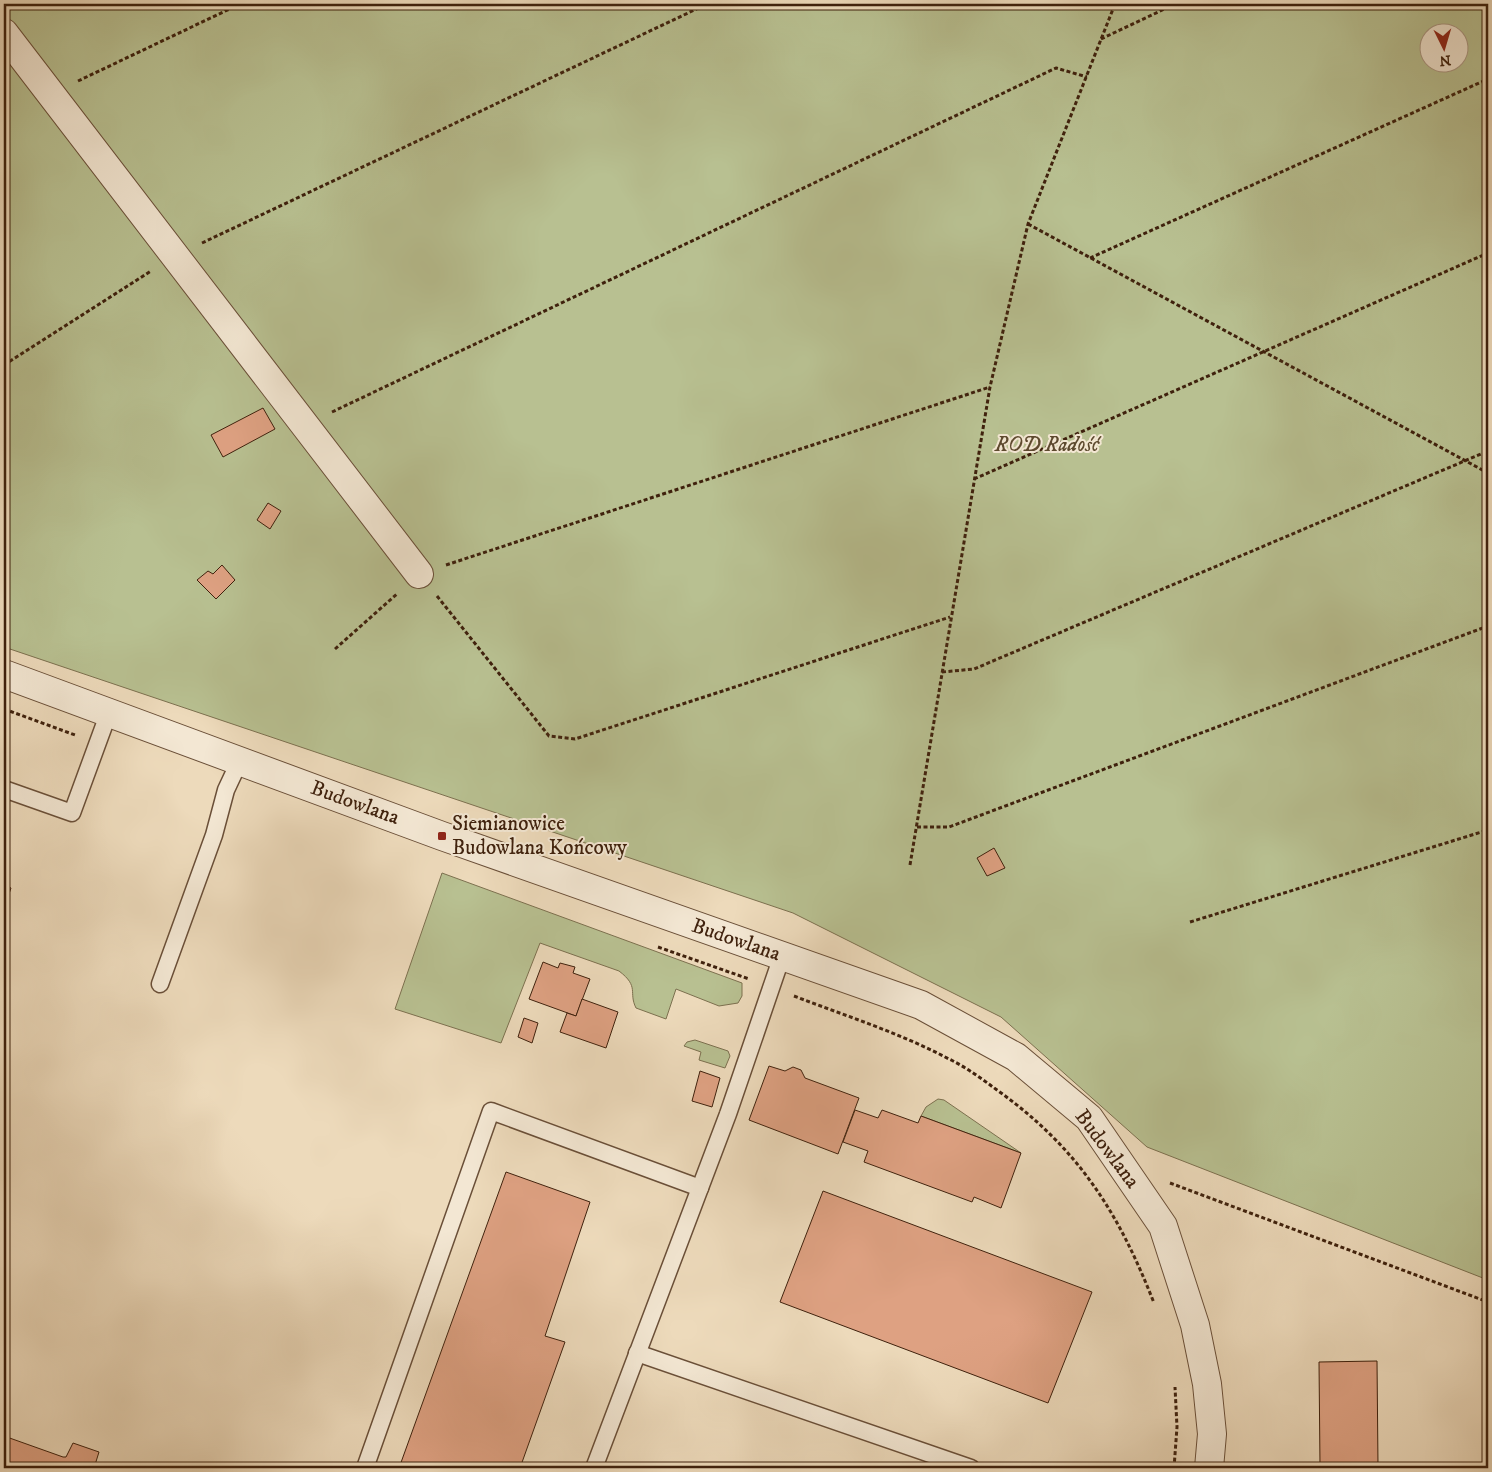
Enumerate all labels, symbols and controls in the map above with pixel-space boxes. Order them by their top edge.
north arrow [1420,22,1470,72]
text: N [1438,50,1452,69]
park label: ROD Radość [994,432,1102,458]
street label: Budowlana [307,775,403,831]
place label: Siemianowice Budowlana Końcowy [452,811,628,861]
marker: Siemianowice Budowlana Końcowy [436,830,448,842]
street label: Budowlana [688,913,784,967]
street label: Budowlana [1069,1104,1145,1194]

